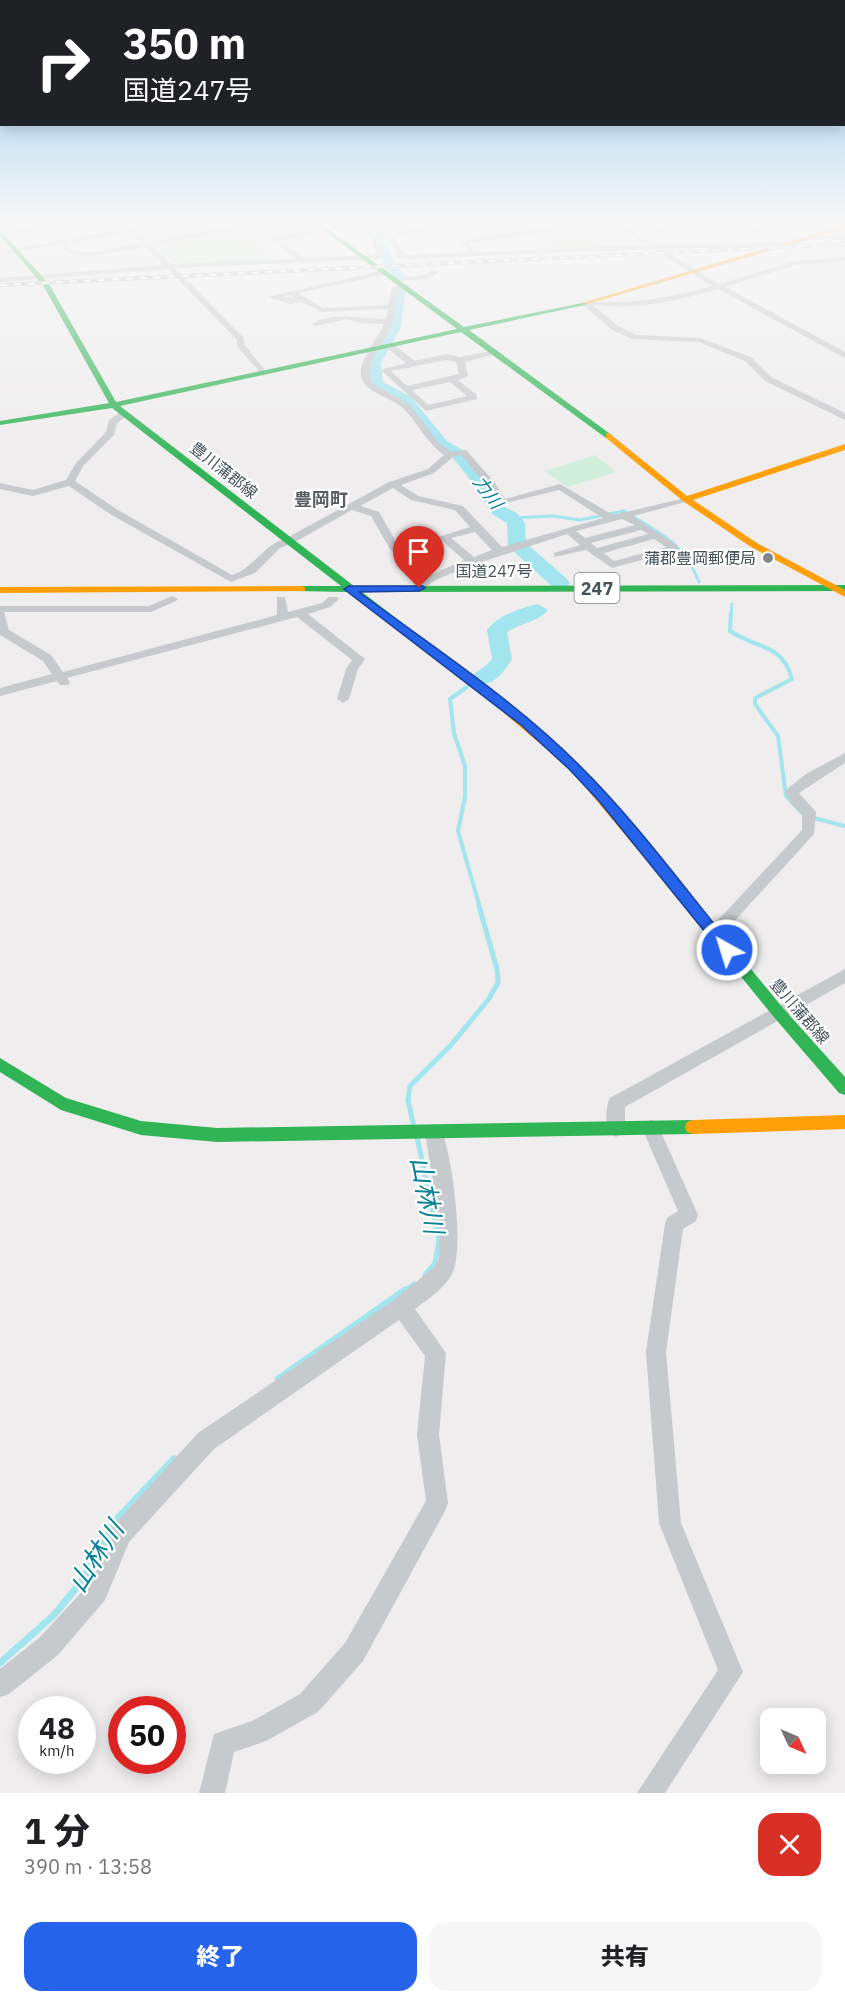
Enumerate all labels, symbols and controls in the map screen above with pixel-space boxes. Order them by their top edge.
text: 350 m [123,16,246,71]
icon: right [24,24,102,102]
text: 国道247号 [123,72,253,107]
street label: 豊川蒲郡線 [186,437,262,503]
water label: 力川 [468,471,509,515]
district label: 豊岡町 [294,488,348,511]
pin [393,526,444,588]
icon: arrive [402,535,435,568]
place label: 蒲郡豊岡郵便局 [644,548,756,568]
marker: 蒲郡豊岡郵便局 [761,551,775,565]
street label: 国道247号 [456,561,532,581]
road number: 247 [574,573,620,603]
position arrow [695,918,759,982]
street label: 豊川蒲郡線 [766,974,834,1048]
water label: 山林川 [404,1153,453,1239]
water label: 山林川 [59,1512,132,1598]
speed limit sign: 50 [108,1696,186,1774]
text: 48 [39,1708,75,1747]
north arrow [760,1708,826,1774]
map controls [760,1708,826,1774]
text: km/h [39,1741,75,1760]
text: 1 分 [24,1807,90,1854]
button: close [758,1813,821,1876]
text: 390 m · 13:58 [24,1853,152,1880]
button: 終了 [24,1922,417,1991]
button: 共有 [429,1922,821,1991]

